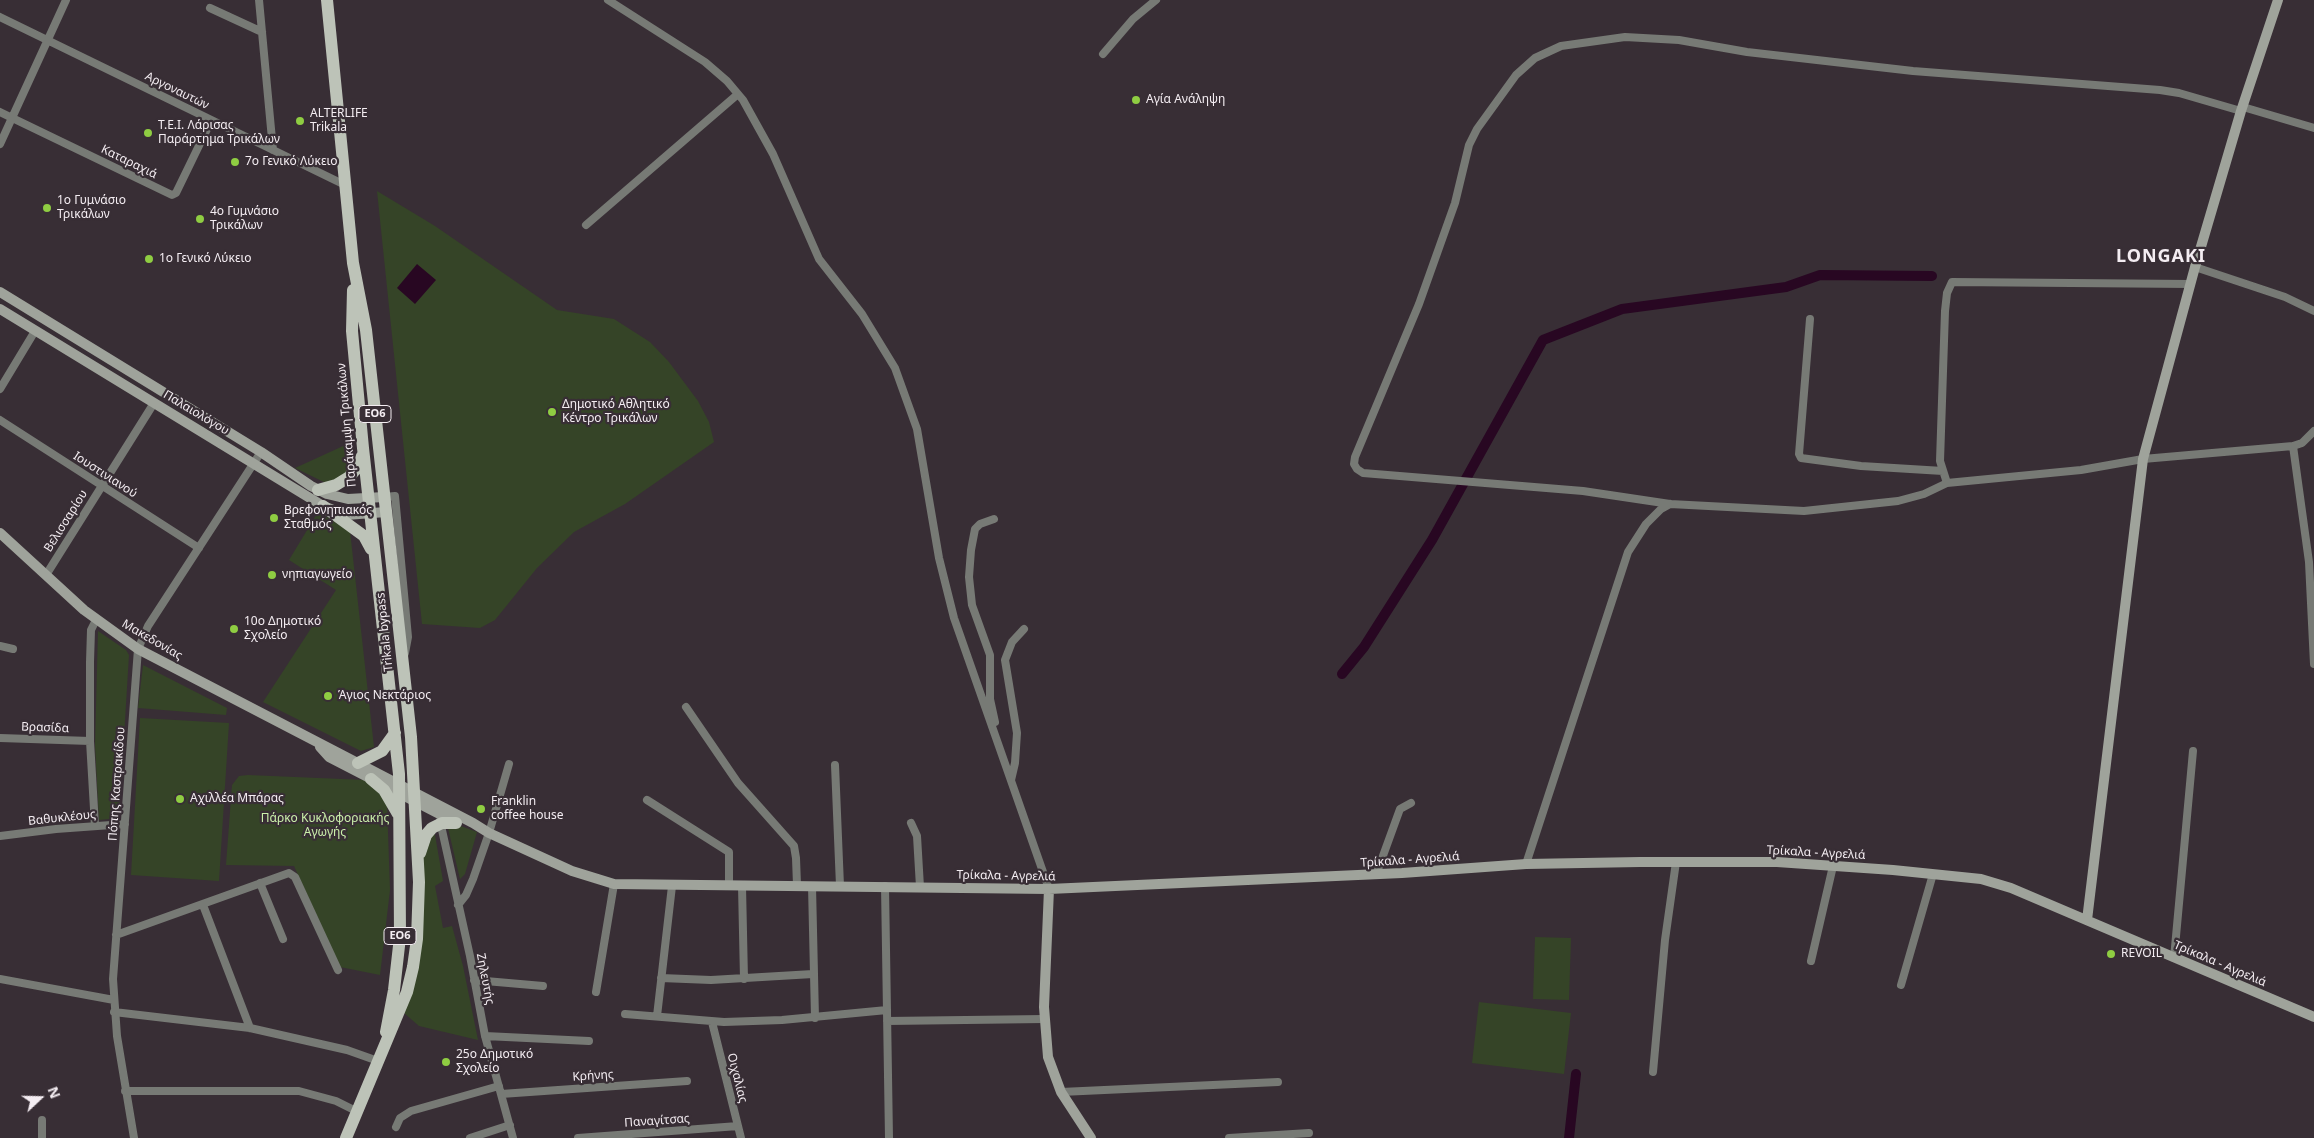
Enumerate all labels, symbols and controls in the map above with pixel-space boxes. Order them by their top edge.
street label: Αργοναυτών [143,69,211,113]
place label: Αγία Ανάληψη [1146,93,1225,107]
marker: Αγία Ανάληψη [1130,94,1142,106]
place label: ALTERLIFE Trikala [310,107,368,135]
marker: ALTERLIFE Trikala [294,115,306,127]
place label: Τ.Ε.Ι. Λάρισας Παράρτημα Τρικάλων [158,119,280,147]
marker: Τ.Ε.Ι. Λάρισας Παράρτημα Τρικάλων [142,127,154,139]
street label: Καταραχιά [99,142,159,182]
place label: 7ο Γενικό Λύκειο [245,155,338,169]
marker: 7ο Γενικό Λύκειο [229,156,241,168]
place label: 1ο Γυμνάσιο Τρικάλων [57,194,126,222]
marker: 1ο Γυμνάσιο Τρικάλων [41,202,53,214]
place label: 4ο Γυμνάσιο Τρικάλων [210,205,279,233]
marker: 4ο Γυμνάσιο Τρικάλων [194,213,206,225]
district label: LONGAKI [2115,246,2207,268]
place label: 1ο Γενικό Λύκειο [159,252,252,266]
marker: 1ο Γενικό Λύκειο [143,253,155,265]
street label: Παράκαμψη Τρικάλων [334,362,360,488]
street label: Παλαιολόγου [160,388,232,438]
place label: Δημοτικό Αθλητικό Κέντρο Τρικάλων [562,398,670,426]
road number: ΕΟ6 [359,406,391,422]
marker: Δημοτικό Αθλητικό Κέντρο Τρικάλων [546,406,558,418]
street label: Ιουστινιανού [70,449,140,501]
street label: Βελισσαρίου [41,487,91,555]
place label: Βρεφονηπιακός Σταθμός [284,504,372,532]
marker: Βρεφονηπιακός Σταθμός [268,512,280,524]
place label: νηπιαγωγείο [282,568,353,582]
marker: νηπιαγωγείο [266,569,278,581]
street label: Trikala bypass [374,592,396,672]
place label: 10ο Δημοτικό Σχολείο [244,615,321,643]
street label: Μακεδονίας [119,617,185,663]
marker: 10ο Δημοτικό Σχολείο [228,623,240,635]
place label: Άγιος Νεκτάριος [338,689,431,703]
marker: Άγιος Νεκτάριος [322,690,334,702]
street label: Βρασίδα [21,720,69,736]
street label: Πόπης Καστρακίδου [106,726,128,842]
place label: Αχιλλέα Μπάρας [190,792,284,806]
marker: Αχιλλέα Μπάρας [174,793,186,805]
place label: Franklin coffee house [491,795,564,823]
marker: Franklin coffee house [475,803,487,815]
street label: Βαθυκλέους [27,807,97,829]
park label: Πάρκο Κυκλοφοριακής Αγωγής [261,812,389,840]
street label: Τρίκαλα - Αγρελιά [1766,843,1866,863]
street label: Τρίκαλα - Αγρελιά [1360,849,1460,871]
street label: Τρίκαλα - Αγρελιά [956,868,1056,884]
road number: ΕΟ6 [384,928,416,944]
street label: Τρίκαλα - Αγρελιά [2172,938,2268,990]
place label: REVOIL [2121,947,2162,961]
marker: REVOIL [2105,948,2117,960]
street label: Ζηλευτής [473,952,497,1006]
place label: 25ο Δημοτικό Σχολείο [456,1048,533,1076]
street label: Οιχαλίας [724,1052,750,1104]
marker: 25ο Δημοτικό Σχολείο [440,1056,452,1068]
street label: Κρήνης [572,1067,614,1085]
north arrow [15,1073,65,1123]
text: N [44,1084,65,1101]
street label: Παναγίτσας [624,1112,690,1130]

